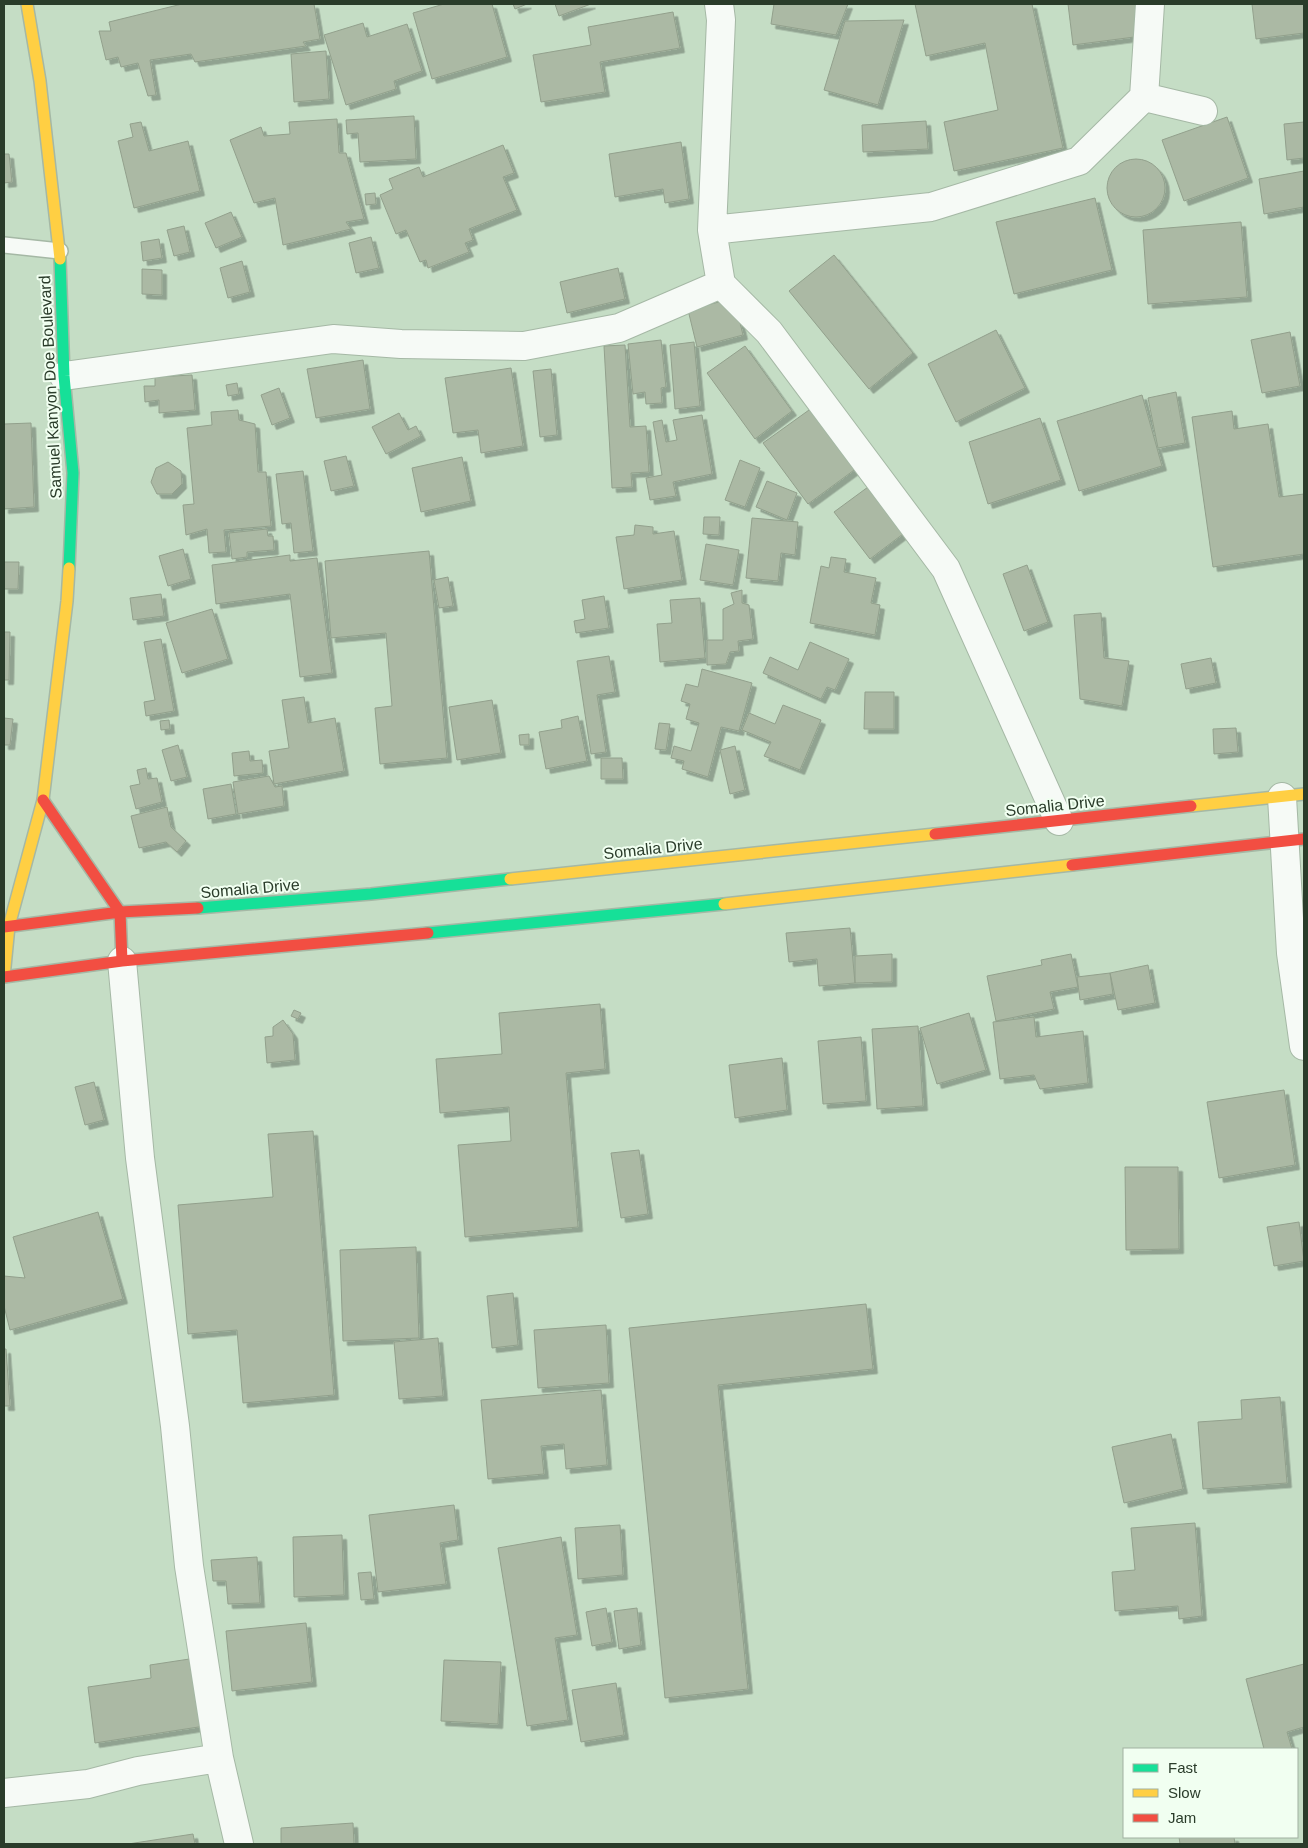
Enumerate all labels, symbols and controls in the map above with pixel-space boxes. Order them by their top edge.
street label: Samuel Kanyon Doe Boulevard [36,275,65,499]
street label: Somalia Drive [1005,792,1106,819]
street label: Somalia Drive [603,835,704,862]
street label: Somalia Drive [200,876,300,901]
legend [1123,1748,1298,1838]
text: Fast [1168,1759,1198,1776]
text: Slow [1168,1784,1201,1801]
text: Jam [1168,1809,1196,1826]

